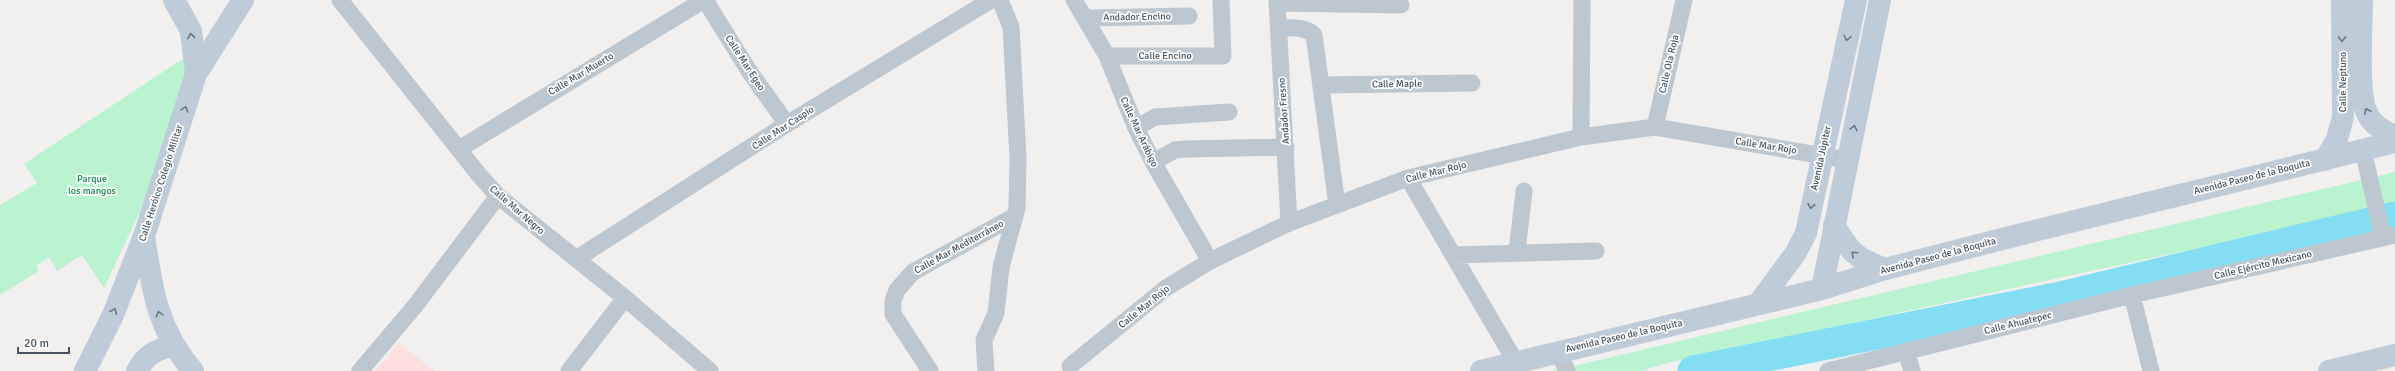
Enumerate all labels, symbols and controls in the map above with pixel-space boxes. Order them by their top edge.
street label: Andador Encino [1103,10,1171,24]
one-way arrow [188,33,196,39]
street label: Calle Mar Egeo [723,33,767,93]
street label: Calle Ola Roja [1656,34,1682,94]
one-way arrow [1844,35,1852,41]
one-way arrow [2338,36,2347,42]
street label: Calle Mar Muerto [546,50,616,98]
street label: Calle Encino [1138,50,1192,62]
street label: Calle Neptuno [2337,52,2349,112]
street label: Andador Fresno [1276,77,1292,145]
street label: Calle Maple [1372,78,1422,90]
street label: Calle Mar Arábigo [1117,95,1161,169]
street label: Calle Mar Caspio [750,103,816,153]
one-way arrow [180,106,189,113]
one-way arrow [2364,108,2372,115]
street label: Calle Heróico Colegio Militar [136,123,186,243]
street label: Avenida Júpiter [1808,124,1834,192]
one-way arrow [1850,124,1858,131]
street label: Calle Mar Rojo [1734,135,1798,157]
street label: Avenida Paseo de la Boquita [2193,157,2311,197]
street label: Calle Mar Rojo [1404,159,1468,185]
park label: Parque los mangos [68,173,117,197]
street label: Calle Mar Negro [487,183,547,237]
one-way arrow [1808,203,1816,209]
street label: Calle Mar Mediterráneo [912,217,1006,277]
street label: Avenida Paseo de la Boquita [1879,235,1997,277]
street label: Calle Ejército Mexicano [2213,248,2313,282]
one-way arrow [1851,251,1859,259]
street label: Calle Mar Rojo [1116,283,1172,331]
one-way arrow [109,307,117,315]
street label: Calle Ahuatepec [1983,309,2053,337]
one-way arrow [155,311,164,318]
street label: Avenida Paseo de la Boquita [1565,317,1683,355]
scale bar [18,329,69,355]
text: 20 m [24,336,49,351]

